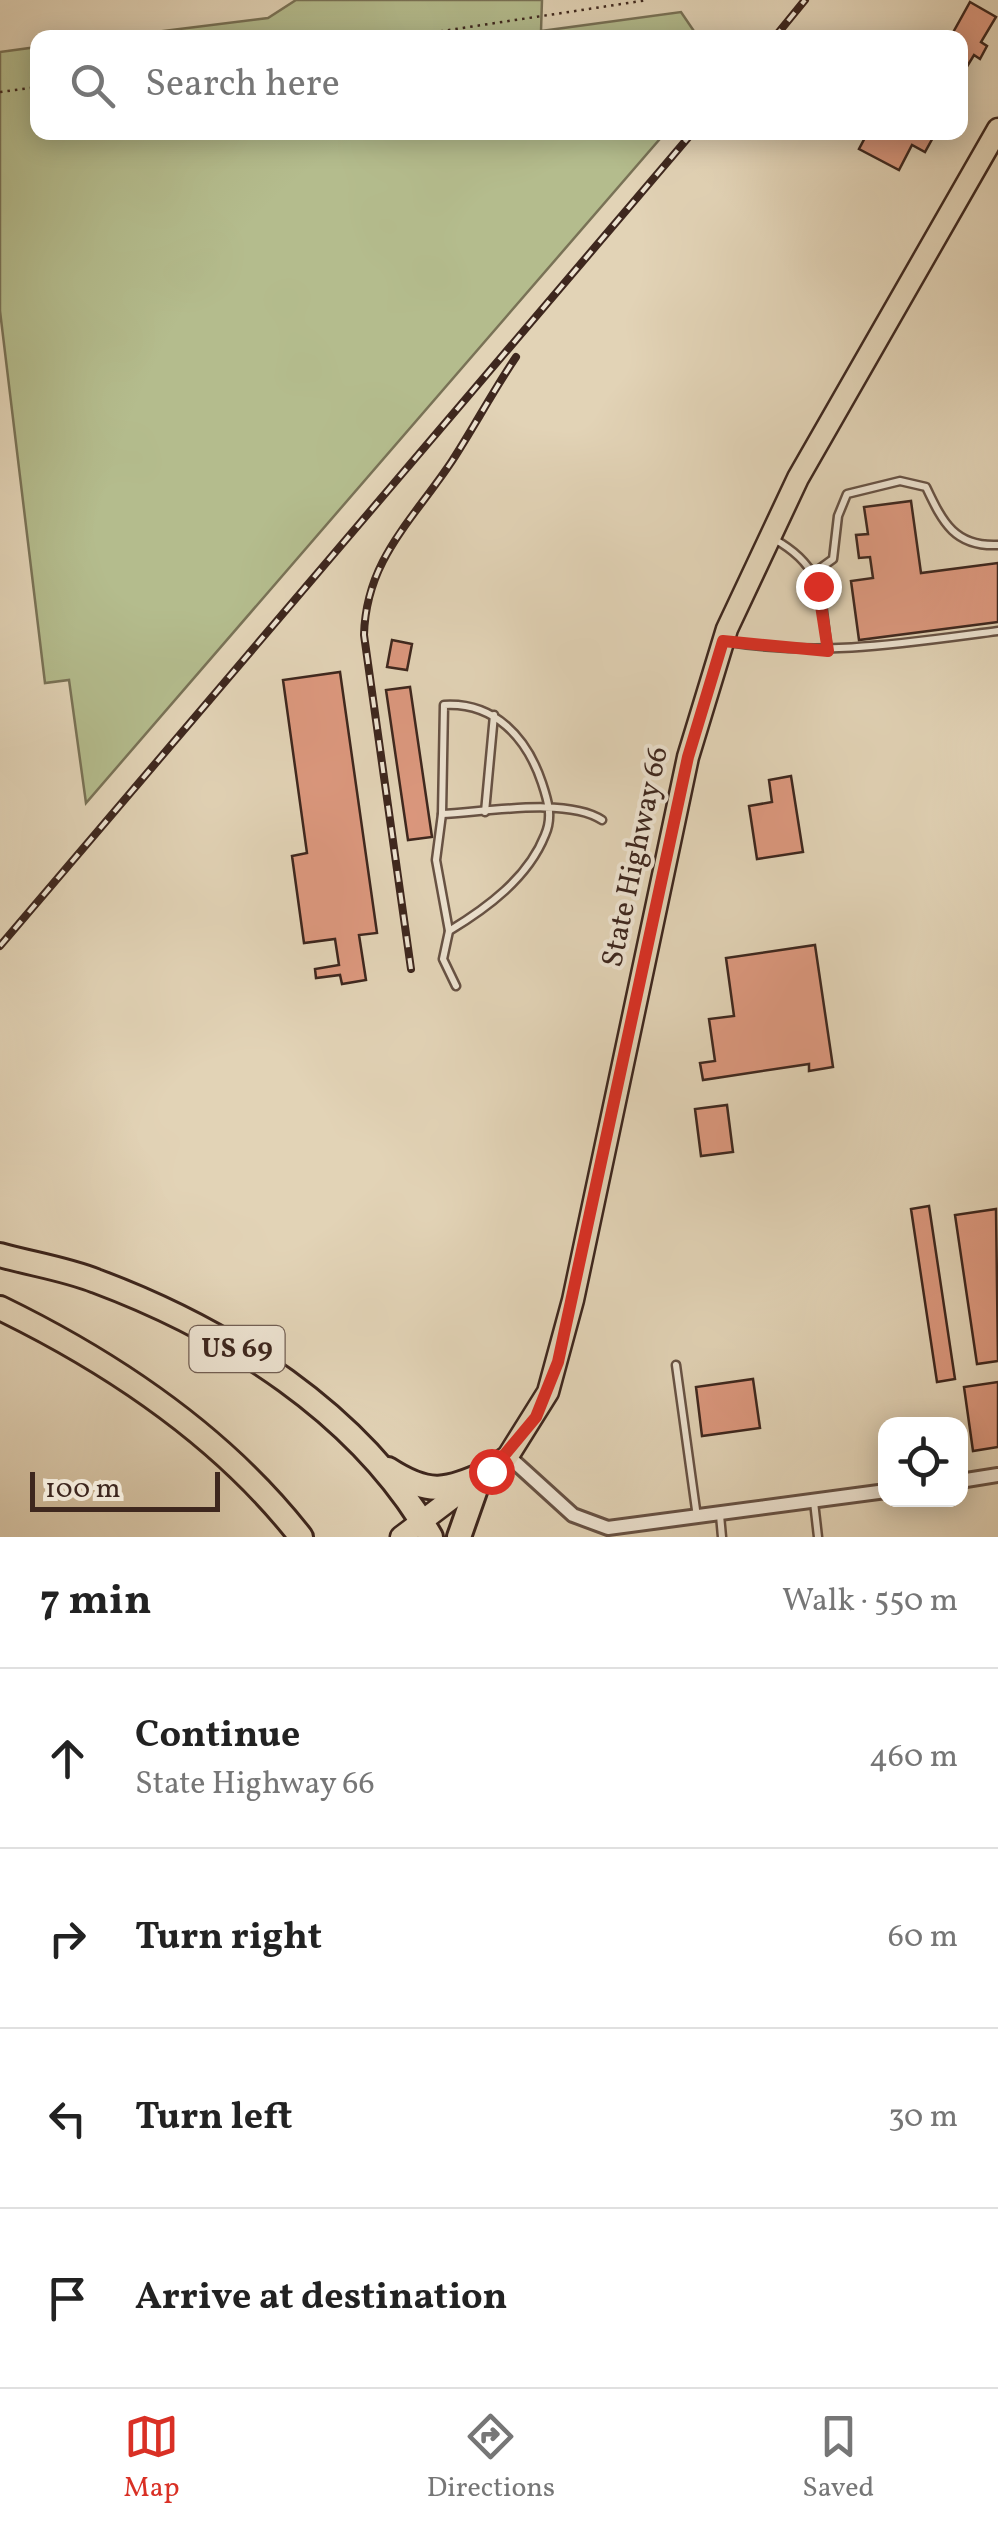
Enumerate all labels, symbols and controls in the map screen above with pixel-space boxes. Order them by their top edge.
search box [30,30,968,140]
icon: search [65,58,120,113]
text: Search here [145,59,340,112]
route end [796,564,842,610]
street label: State Highway 66 [592,743,680,971]
road number: US 69 [190,1326,284,1372]
map controls [878,1417,968,1507]
button: locate [878,1417,968,1507]
route start [469,1449,515,1495]
scale bar [30,1467,220,1512]
text: 100 m [45,1470,120,1509]
text: 7 min [40,1573,152,1632]
text: Walk · 550 m [782,1580,958,1624]
text: Continue [135,1710,300,1763]
icon: ahead [40,1731,95,1786]
text: 460 m [869,1736,958,1780]
text: State Highway 66 [135,1763,375,1807]
icon: right [40,1911,95,1966]
text: Turn right [135,1912,322,1965]
text: 60 m [888,1916,958,1960]
icon: left [40,2091,95,2146]
text: Turn left [135,2092,292,2145]
text: 30 m [888,2096,958,2140]
icon: arrive [40,2271,95,2326]
text: Arrive at destination [135,2272,508,2325]
tab: Map [124,2409,180,2508]
tab: Directions [427,2409,555,2508]
tab: Saved [802,2409,874,2508]

